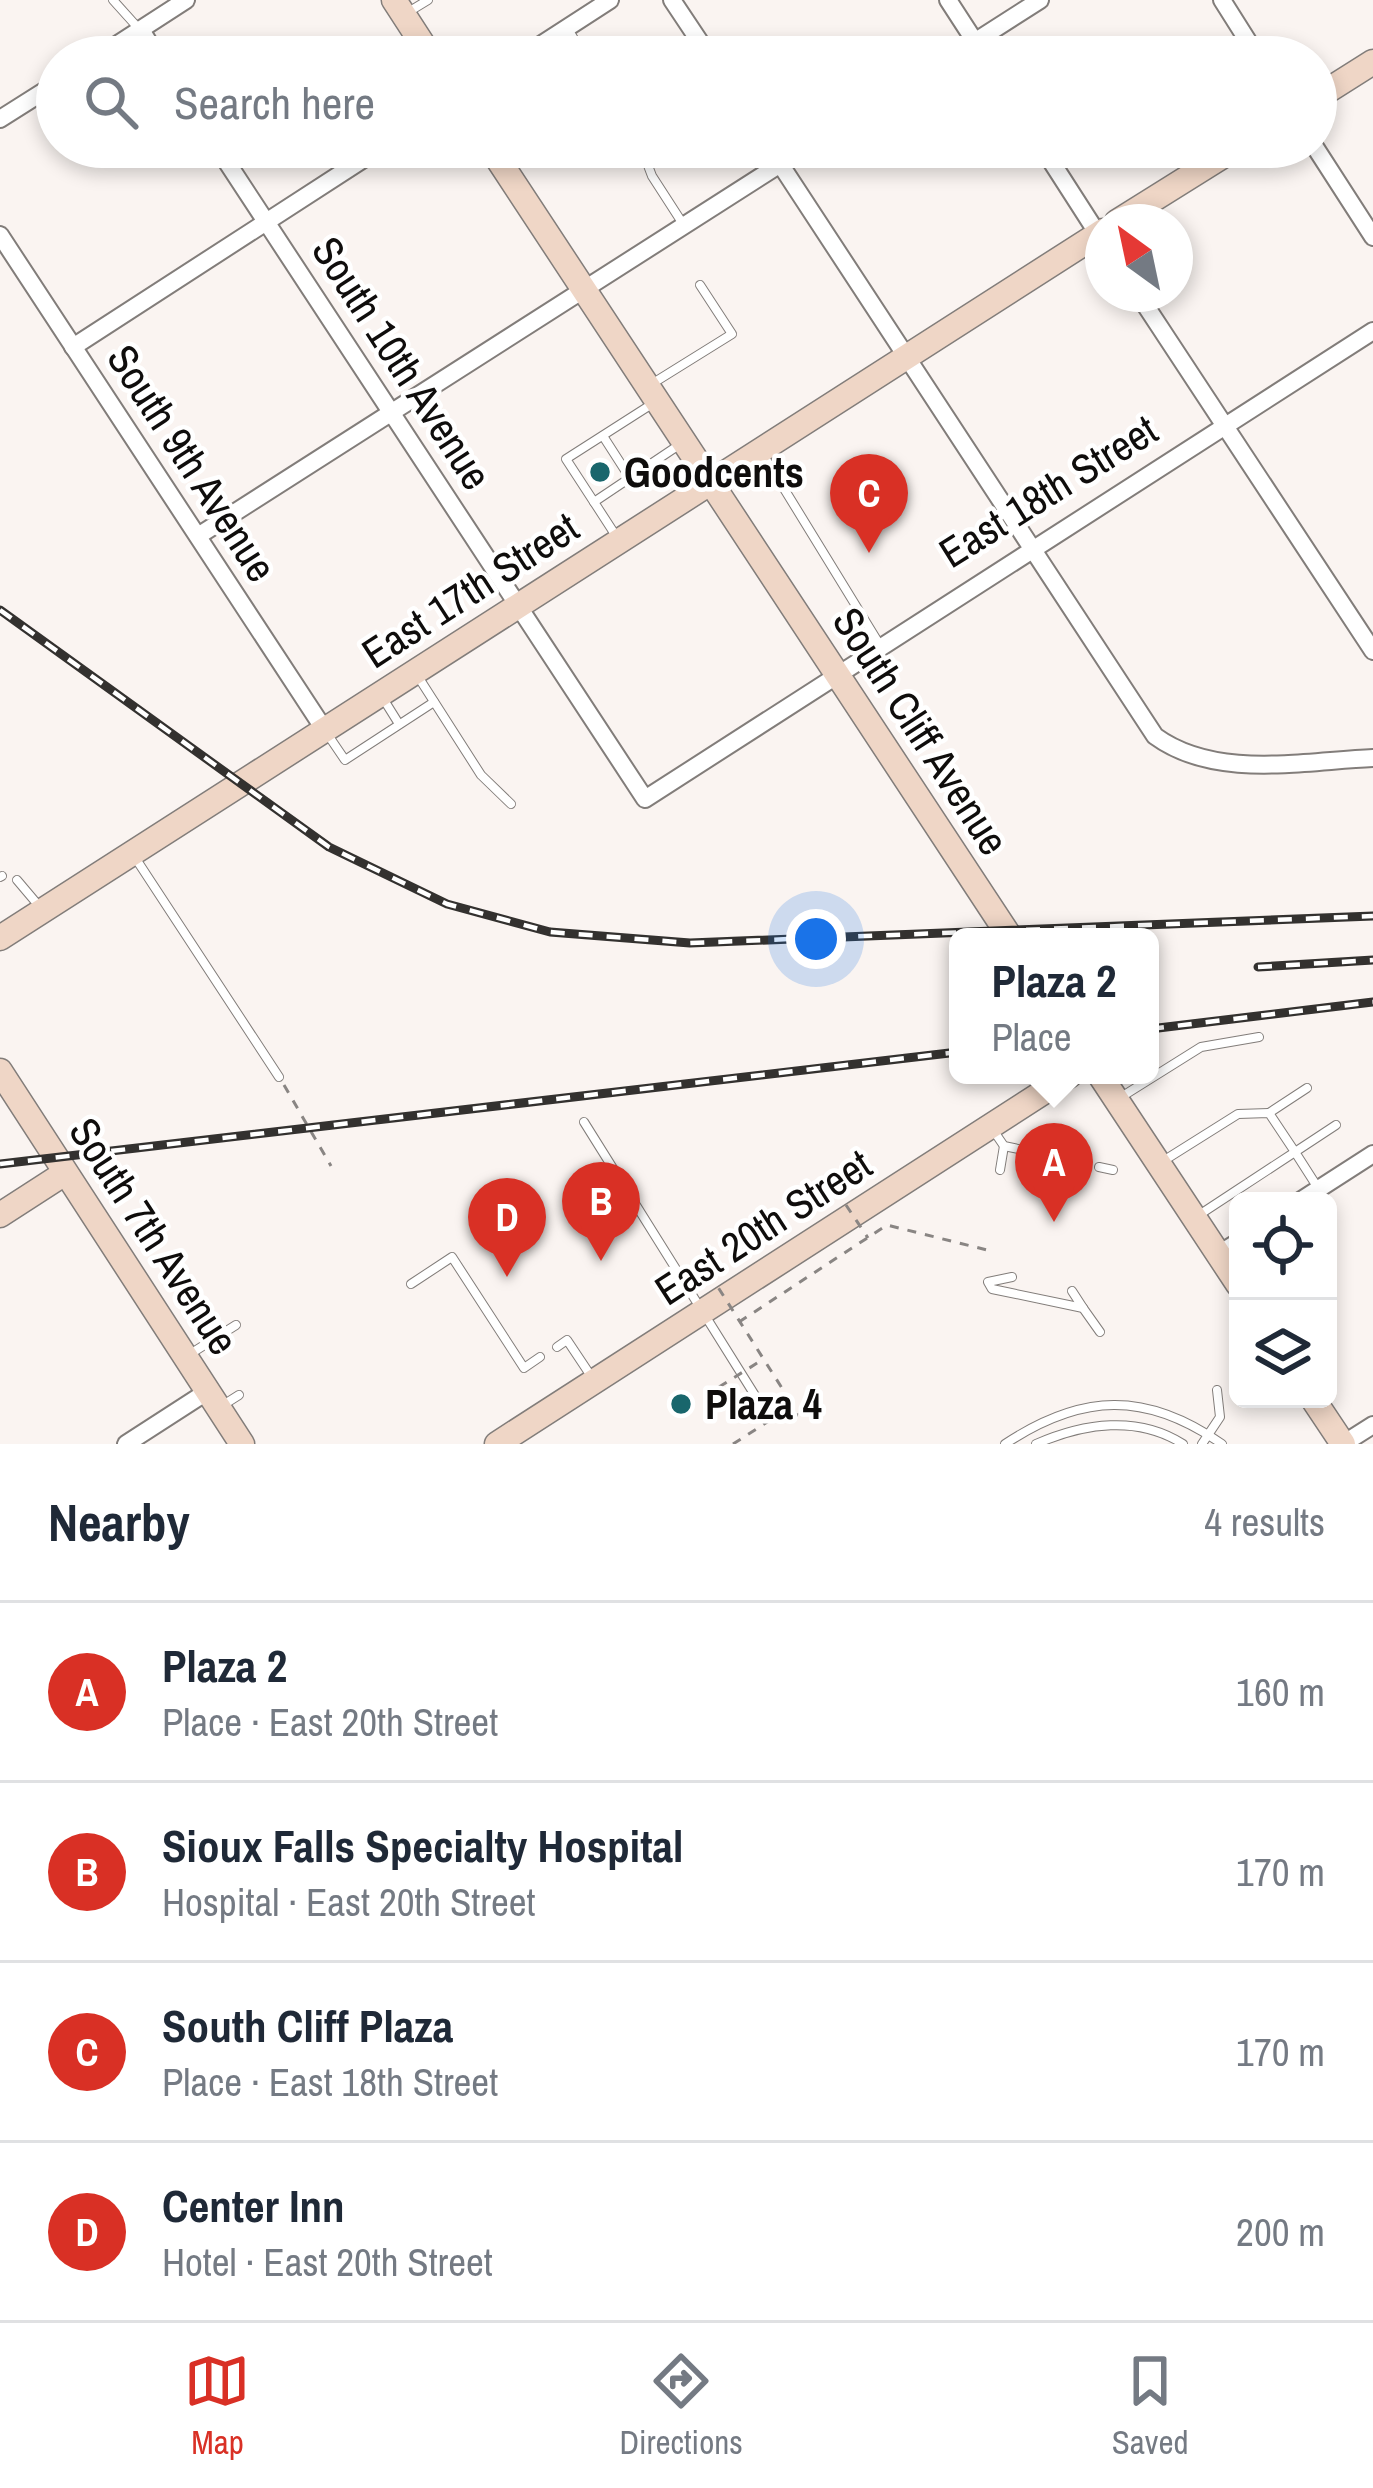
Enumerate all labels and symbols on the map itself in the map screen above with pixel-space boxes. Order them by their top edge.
north arrow [1085,204,1193,312]
street label: South 10th Avenue [299,226,505,500]
street label: South 9th Avenue [95,334,289,592]
street label: East 18th Street [928,402,1168,580]
place label: Goodcents [624,444,804,500]
pin: C [830,454,908,553]
marker: Goodcents [587,459,613,485]
street label: East 17th Street [351,499,589,681]
street label: South Cliff Avenue [820,597,1022,865]
your location [786,909,846,969]
street label: South 7th Avenue [57,1107,251,1365]
pin: A [1015,1123,1093,1222]
street label: East 20th Street [644,1136,882,1318]
pin: B [562,1162,640,1261]
pin: D [468,1178,546,1277]
place label: Plaza 4 [705,1376,822,1432]
marker: Plaza 4 [668,1391,694,1417]

